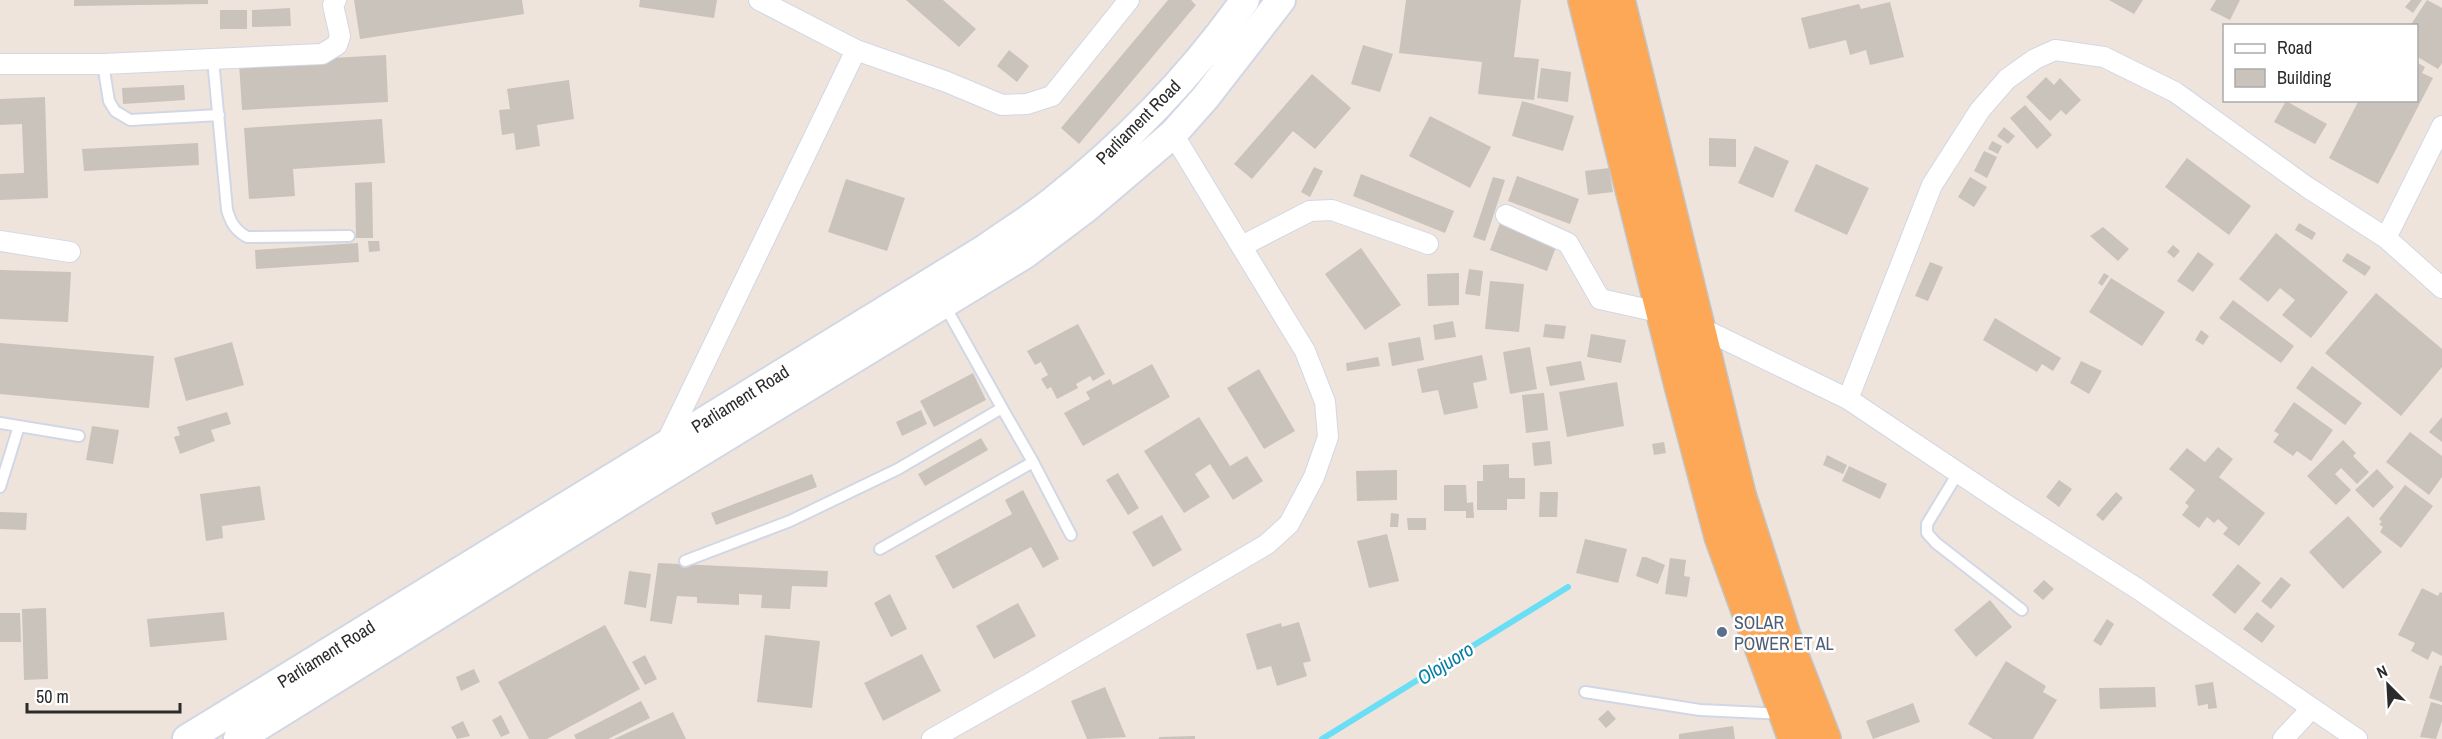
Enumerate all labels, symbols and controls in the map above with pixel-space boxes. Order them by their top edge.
legend [2223,24,2418,102]
text: Road [2277,35,2312,60]
text: Building [2277,65,2332,90]
street label: Parliament Road [1090,74,1186,170]
street label: Parliament Road [686,359,794,439]
place label: SOLAR POWER ET AL [1734,610,1834,656]
street label: Parliament Road [272,614,380,694]
marker: SOLAR POWER ET AL [1715,625,1729,639]
water label: Olojuoro [1412,635,1478,691]
north arrow [2358,655,2418,715]
text: N [2373,659,2391,683]
scale bar [27,676,180,714]
text: 50 m [36,684,69,709]

